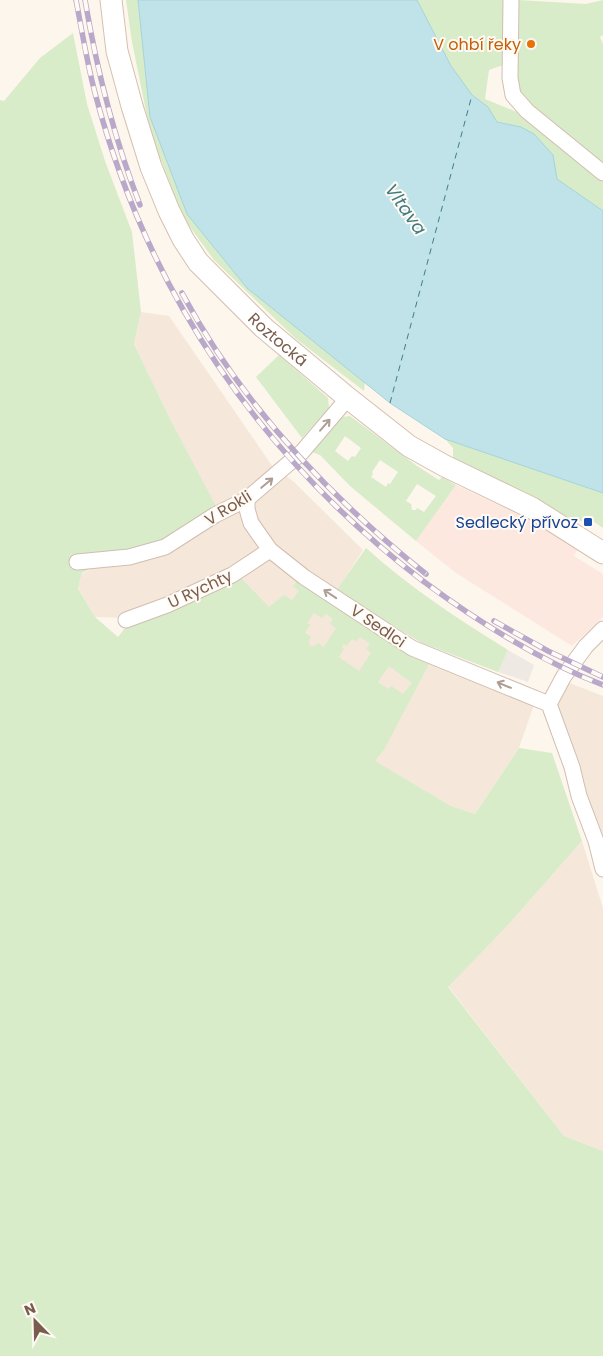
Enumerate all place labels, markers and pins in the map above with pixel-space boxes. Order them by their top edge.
place label: V ohbí řeky [433,33,521,56]
marker: V ohbí řeky [525,38,537,50]
place label: Sedlecký přívoz [456,511,578,534]
marker: Sedlecký přívoz [582,516,594,528]

